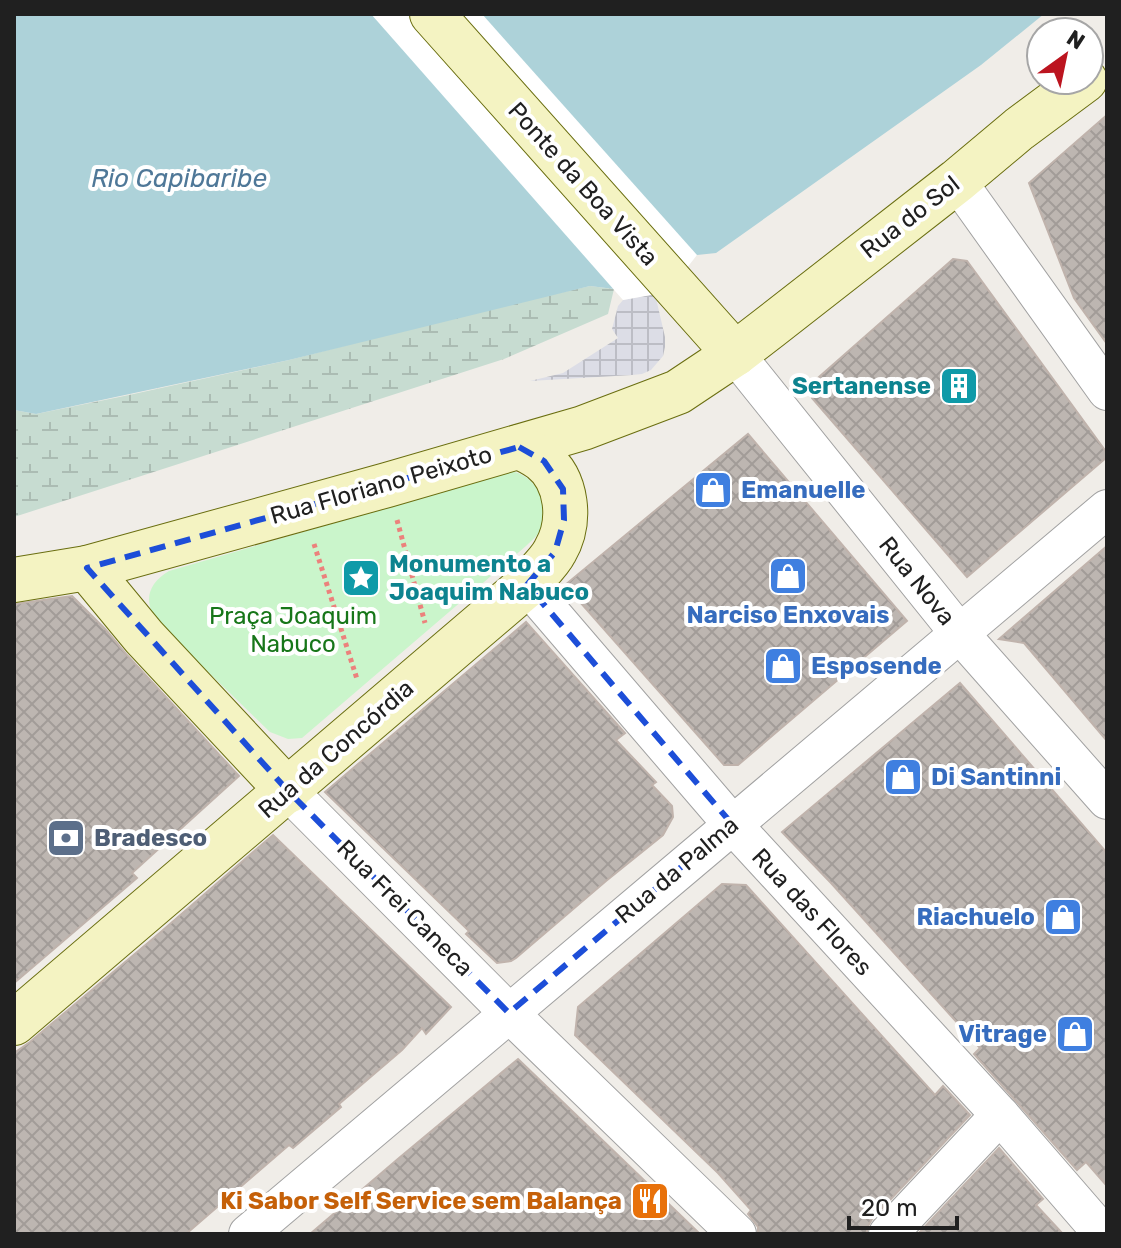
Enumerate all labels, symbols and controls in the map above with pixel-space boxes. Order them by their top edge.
north arrow [1025,16,1105,96]
text: N [1062,24,1090,55]
street label: Ponte da Boa Vista [502,97,664,271]
water label: Rio Capibaribe [91,163,268,194]
street label: Rua do Sol [855,170,965,264]
building icon: Sertanense [938,365,980,407]
place label: Sertanense [792,372,931,400]
street label: Rua Floriano Peixoto [267,440,495,530]
shop icon: Emanuelle [692,469,734,511]
place label: Emanuelle [741,476,866,504]
street label: Rua Nova [873,531,961,631]
place label: Monumento a Joaquim Nabuco [389,550,589,606]
shop icon: Narciso Enxovais [767,555,809,597]
place icon: Monumento a Joaquim Nabuco [340,557,382,599]
place label: Narciso Enxovais [687,601,889,629]
park label: Praça Joaquim Nabuco [209,602,377,658]
shop icon: Esposende [762,645,804,687]
place label: Esposende [811,652,942,680]
street label: Rua da Concórdia [253,674,419,824]
shop icon: Di Santinni [882,756,924,798]
place label: Di Santinni [931,763,1061,791]
street label: Rua da Palma [610,811,744,929]
bank icon: Bradesco [45,817,87,859]
place label: Bradesco [94,824,207,852]
street label: Rua Frei Caneca [331,834,479,982]
street label: Rua das Flores [746,843,878,981]
shop icon: Riachuelo [1042,896,1084,938]
place label: Riachuelo [916,903,1035,931]
shop icon: Vitrage [1054,1013,1096,1055]
place label: Vitrage [958,1020,1047,1048]
restaurant icon: Ki Sabor Self Service sem Balança [629,1180,671,1222]
scale bar [849,1180,957,1230]
place label: Ki Sabor Self Service sem Balança [220,1187,622,1215]
text: 20 m [861,1194,918,1222]

